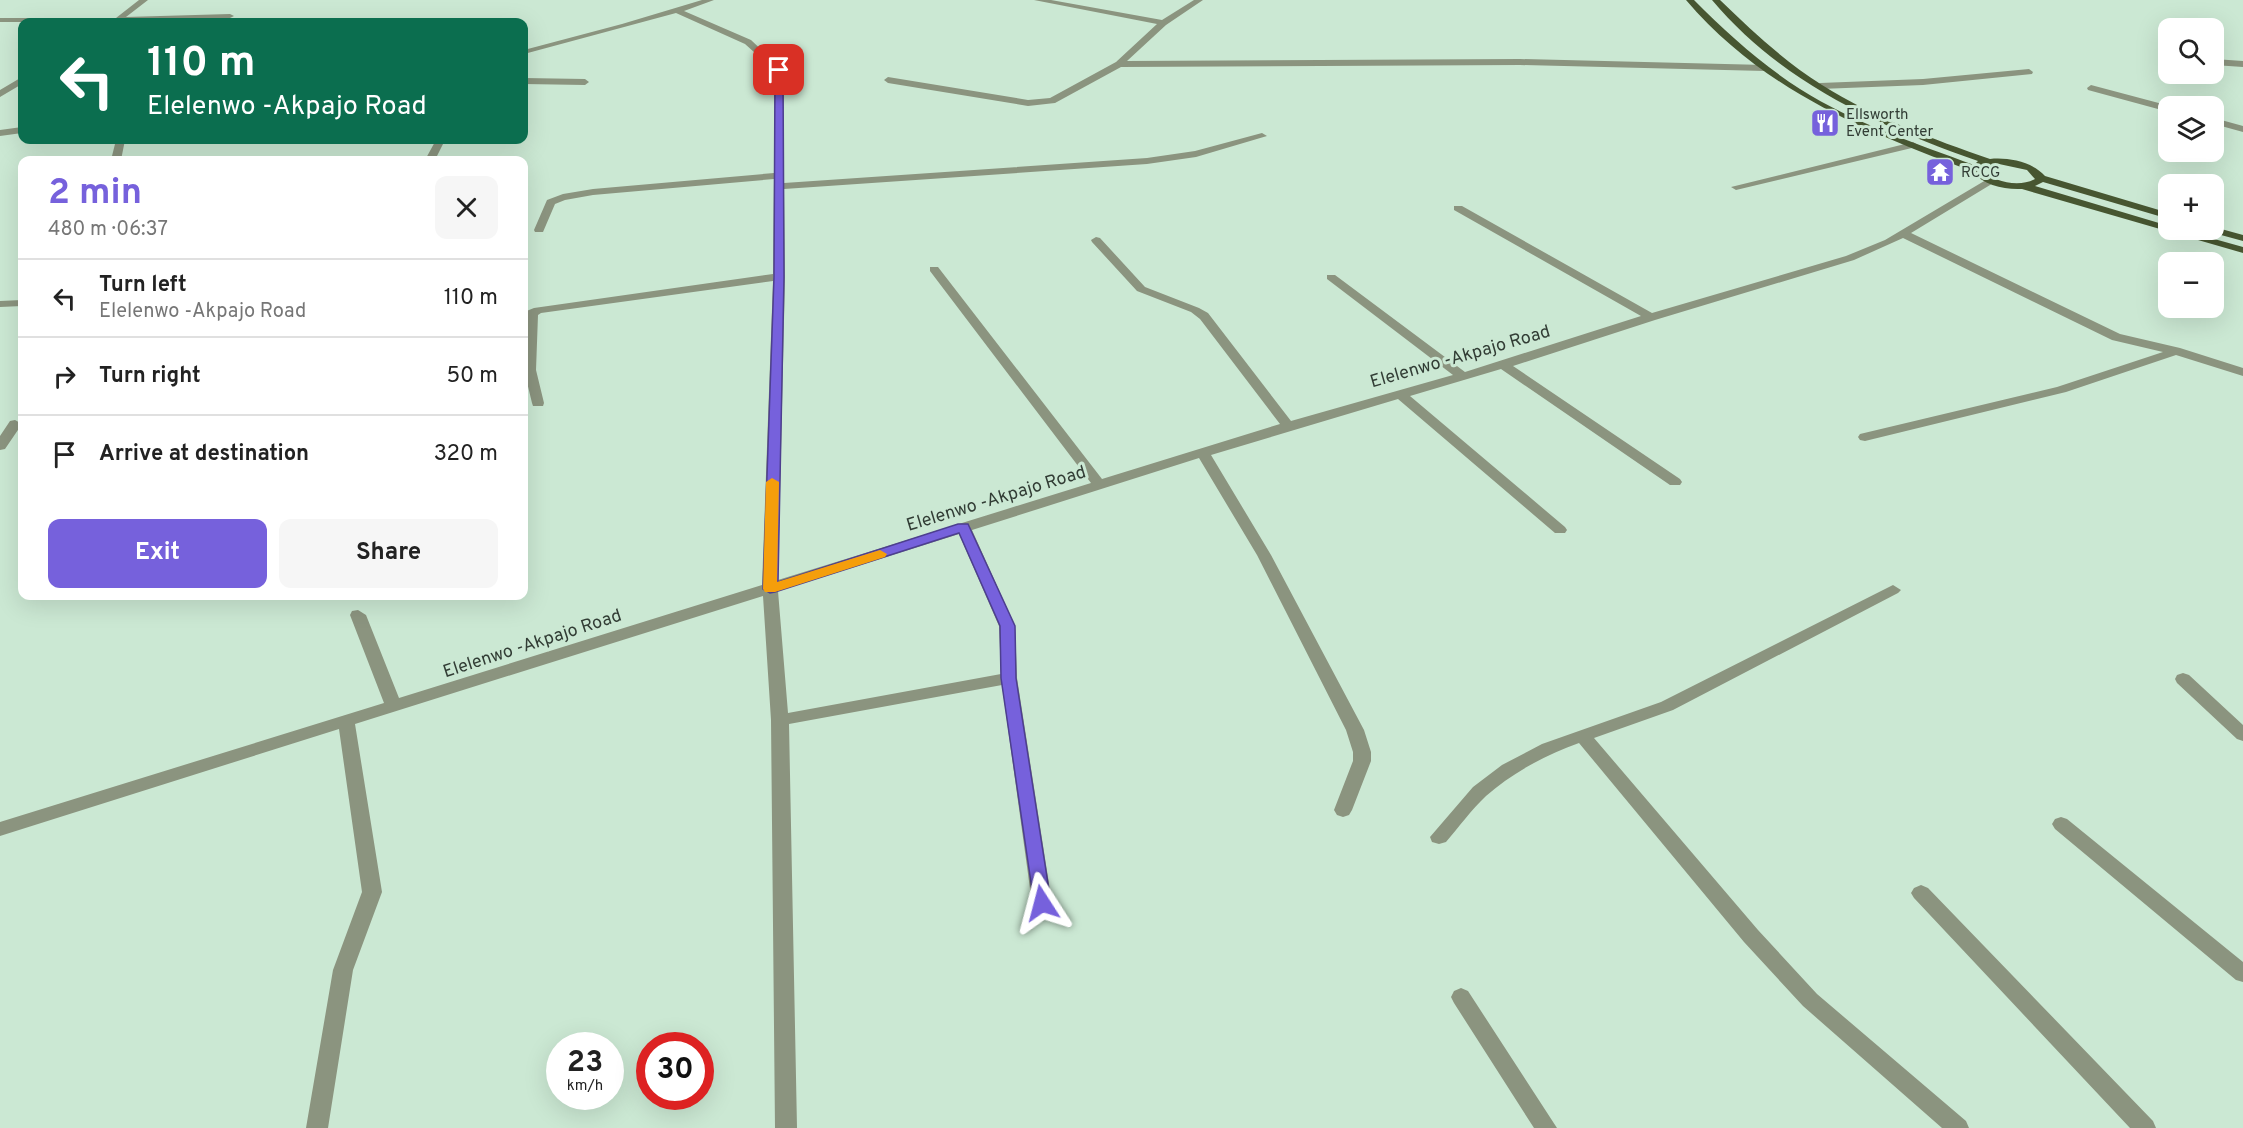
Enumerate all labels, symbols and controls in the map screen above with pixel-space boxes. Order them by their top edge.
map controls [2158,18,2224,318]
button: search [2158,18,2224,84]
text: 110 m [147,38,256,91]
icon: left [48,42,126,120]
pin [753,44,804,95]
icon: arrive [762,53,795,86]
text: Elelenwo -Akpajo Road [147,90,427,124]
button: layers [2158,96,2224,162]
place label: Ellsworth Event Center [1846,106,1933,142]
restaurant icon: Ellsworth Event Center [1809,107,1841,139]
temple icon: RCCG [1924,156,1956,188]
place label: RCCG [1961,164,2000,183]
text: 2 min [48,171,142,217]
button: + [2158,174,2224,240]
button: close [435,176,498,239]
text: 480 m · 06:37 [48,217,168,243]
button: − [2158,252,2224,318]
text: Turn left [99,272,187,299]
icon: left [48,282,81,315]
text: 110 m [444,285,498,312]
text: Elelenwo -Akpajo Road [99,299,306,325]
street label: Elelenwo -Akpajo Road [1368,321,1553,394]
icon: right [48,360,81,393]
text: Turn right [99,363,201,390]
text: 50 m [446,363,498,390]
icon: arrive [48,438,81,471]
text: Arrive at destination [99,441,309,468]
text: 320 m [434,441,498,468]
street label: Elelenwo -Akpajo Road [904,461,1089,538]
button: Exit [48,519,267,588]
button: Share [279,519,498,588]
street label: Elelenwo -Akpajo Road [440,605,625,684]
position arrow [1010,871,1074,935]
speed limit sign: 30 [636,1032,714,1110]
text: 23 [567,1045,603,1082]
text: km/h [567,1077,603,1096]

